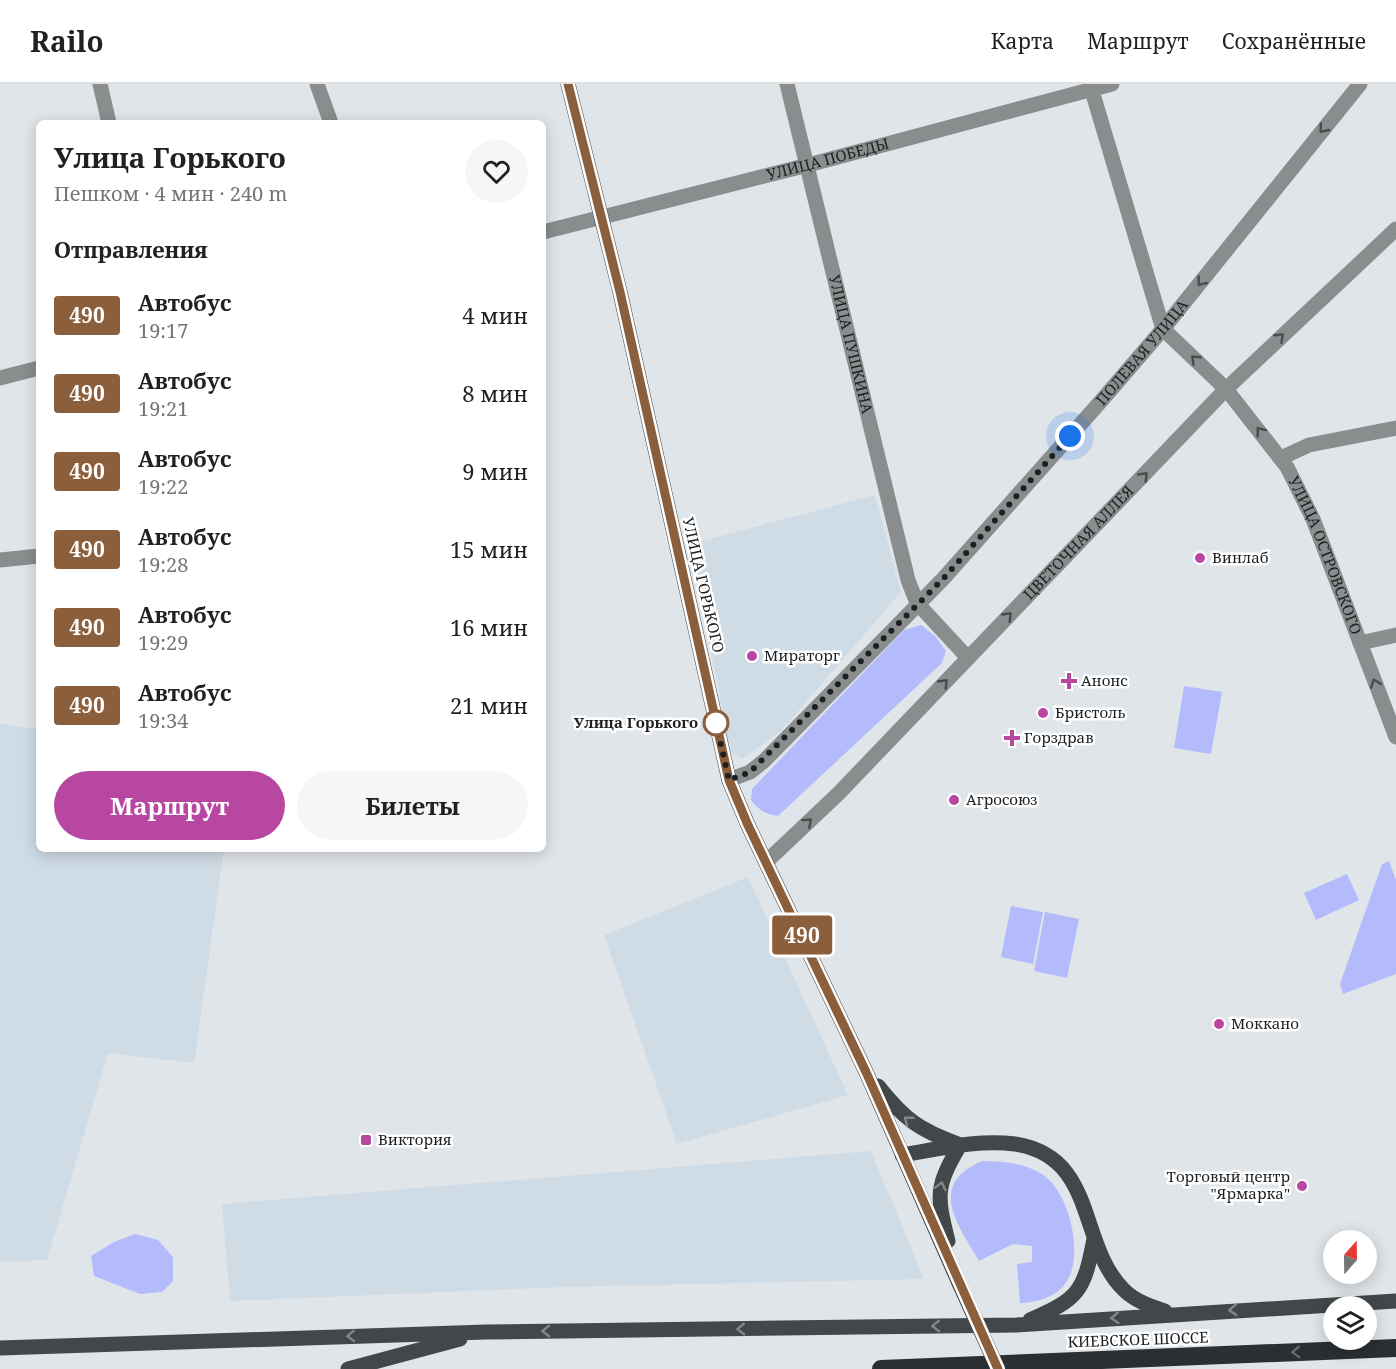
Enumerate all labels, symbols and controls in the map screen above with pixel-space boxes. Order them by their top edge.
text: Railo [30,22,104,60]
text: Карта [991,27,1054,55]
text: Маршрут [1087,27,1189,55]
text: Сохранённые [1222,27,1366,55]
one-way arrow [1320,122,1331,133]
street label: УЛИЦА ПОБЕДЫ [764,133,891,184]
text: Улица Горького [54,138,286,176]
button: heart [465,140,528,203]
text: Пешком · 4 мин · 240 m [54,180,287,207]
text: Отправления [54,234,208,264]
street label: УЛИЦА ПУШКИНА [825,273,878,416]
one-way arrow [1198,275,1209,286]
text: Автобус [138,287,231,317]
street label: ПОЛЕВАЯ УЛИЦА [1091,295,1192,409]
text: 4 мин [462,300,528,330]
text: 490 [69,301,105,329]
text: 19:17 [138,317,188,344]
one-way arrow [1274,333,1284,344]
one-way arrow [1191,355,1202,366]
text: Автобус [138,365,231,395]
text: 8 мин [462,378,528,408]
text: 490 [69,379,105,407]
text: 19:21 [138,395,188,422]
your location [1055,421,1085,451]
one-way arrow [1256,426,1267,437]
text: Автобус [138,443,231,473]
text: 9 мин [462,456,528,486]
text: 490 [69,457,105,485]
street label: УЛИЦА ОСТРОВСКОГО [1284,472,1367,637]
text: 19:22 [138,473,188,500]
one-way arrow [1137,473,1148,483]
street label: ЦВЕТОЧНАЯ АЛЛЕЯ [1019,480,1138,604]
street label: УЛИЦА ГОРЬКОГО [679,515,729,654]
text: Автобус [138,521,231,551]
text: 15 мин [450,534,528,564]
text: 490 [69,535,105,563]
place label: Винлаб [1212,547,1269,567]
text: 19:28 [138,551,188,578]
marker: Винлаб [1193,551,1207,565]
text: Автобус [138,599,231,629]
text: 16 мин [450,612,528,642]
text: 490 [69,613,105,641]
one-way arrow [1001,613,1012,624]
text: 19:29 [138,629,188,656]
place label: Мираторг [764,645,840,665]
marker: Мираторг [745,649,759,663]
place label: Анонс [1081,670,1128,690]
marker: Анонс [1062,674,1076,688]
text: Автобус [138,677,231,707]
one-way arrow [1370,678,1382,689]
one-way arrow [937,679,948,690]
text: 21 мин [450,690,528,720]
text: 490 [69,691,105,719]
place label: Бристоль [1055,702,1125,722]
marker: Бристоль [1036,706,1050,720]
text: 19:34 [138,707,188,734]
marker: Улица Горького [703,710,729,736]
place label: Улица Горького [574,712,698,732]
place label: Горздрав [1024,727,1093,747]
marker: Горздрав [1005,731,1019,745]
button: Маршрут [54,771,285,840]
button: Билеты [297,771,528,840]
place label: Агросоюз [966,789,1038,809]
marker: Агросоюз [947,793,961,807]
one-way arrow [801,818,811,829]
line badge: 490 [768,916,836,954]
text: 490 [784,921,820,949]
place label: Моккано [1231,1013,1299,1033]
marker: Моккано [1212,1017,1226,1031]
one-way arrow [904,1116,915,1127]
place label: Виктория [378,1129,452,1149]
marker: Виктория [359,1133,373,1147]
place label: Торговый центр "Ярмарка" [1167,1166,1290,1203]
marker: Торговый центр "Ярмарка" [1295,1179,1309,1193]
one-way arrow [934,1181,947,1191]
north arrow [1323,1230,1377,1284]
map controls [1323,1230,1377,1350]
button: layers [1323,1296,1377,1350]
one-way arrow [1228,1303,1237,1316]
one-way arrow [1110,1311,1119,1324]
one-way arrow [932,1320,941,1332]
one-way arrow [737,1322,746,1335]
one-way arrow [542,1325,551,1337]
street label: КИЕВСКОЕ ШОССЕ [1067,1327,1209,1351]
one-way arrow [347,1330,356,1343]
one-way arrow [1291,1345,1300,1358]

